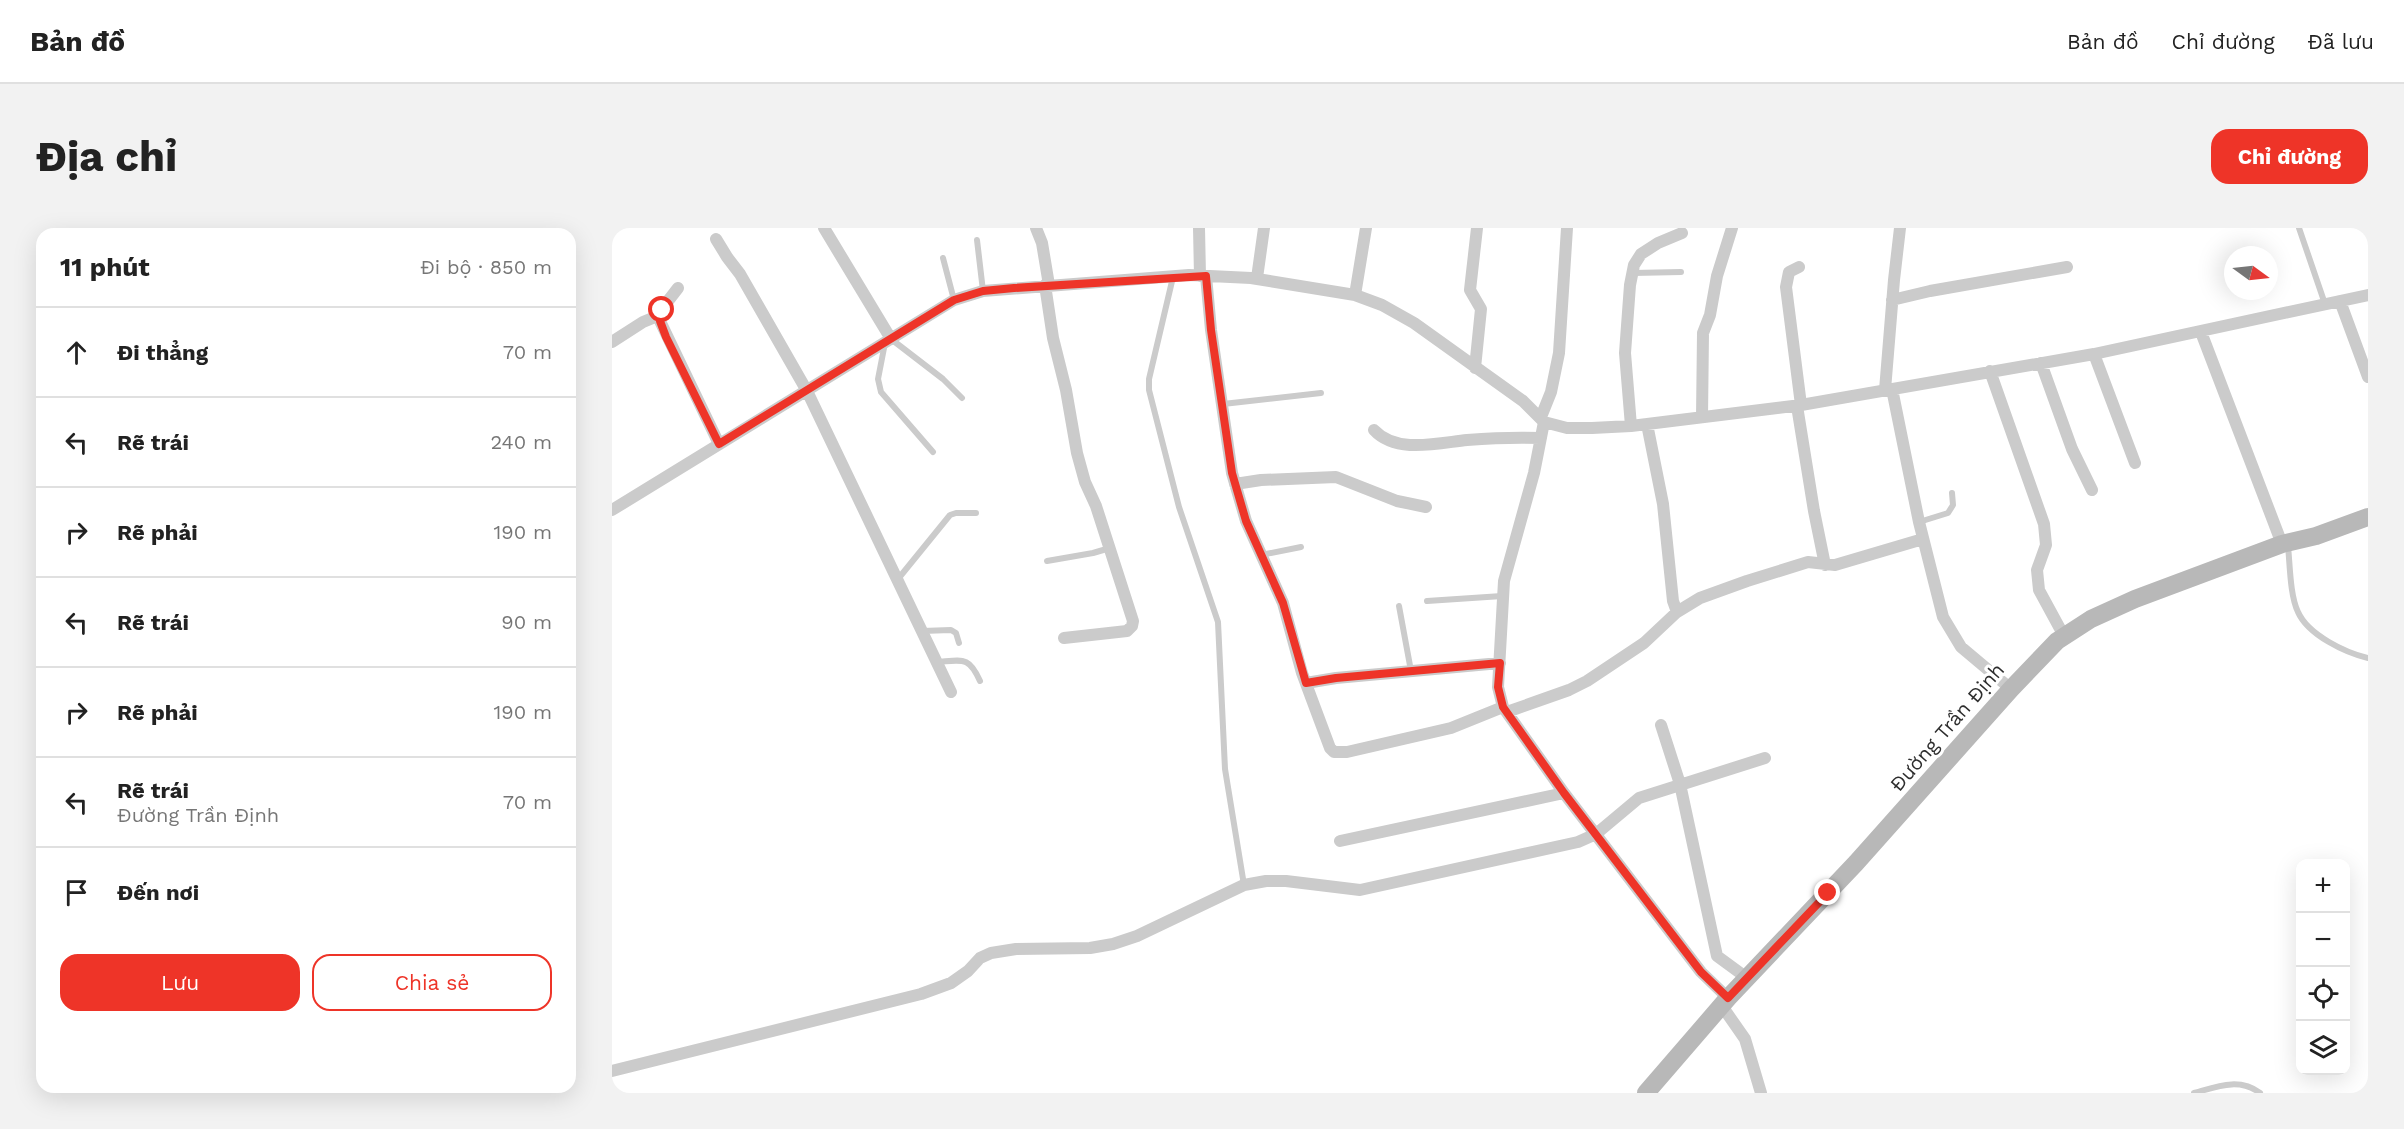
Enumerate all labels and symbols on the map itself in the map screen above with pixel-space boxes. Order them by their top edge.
north arrow [2224,246,2278,300]
route start [648,296,674,322]
street label: Đường Trần Định [1885,658,2009,796]
route end [1814,879,1840,905]

